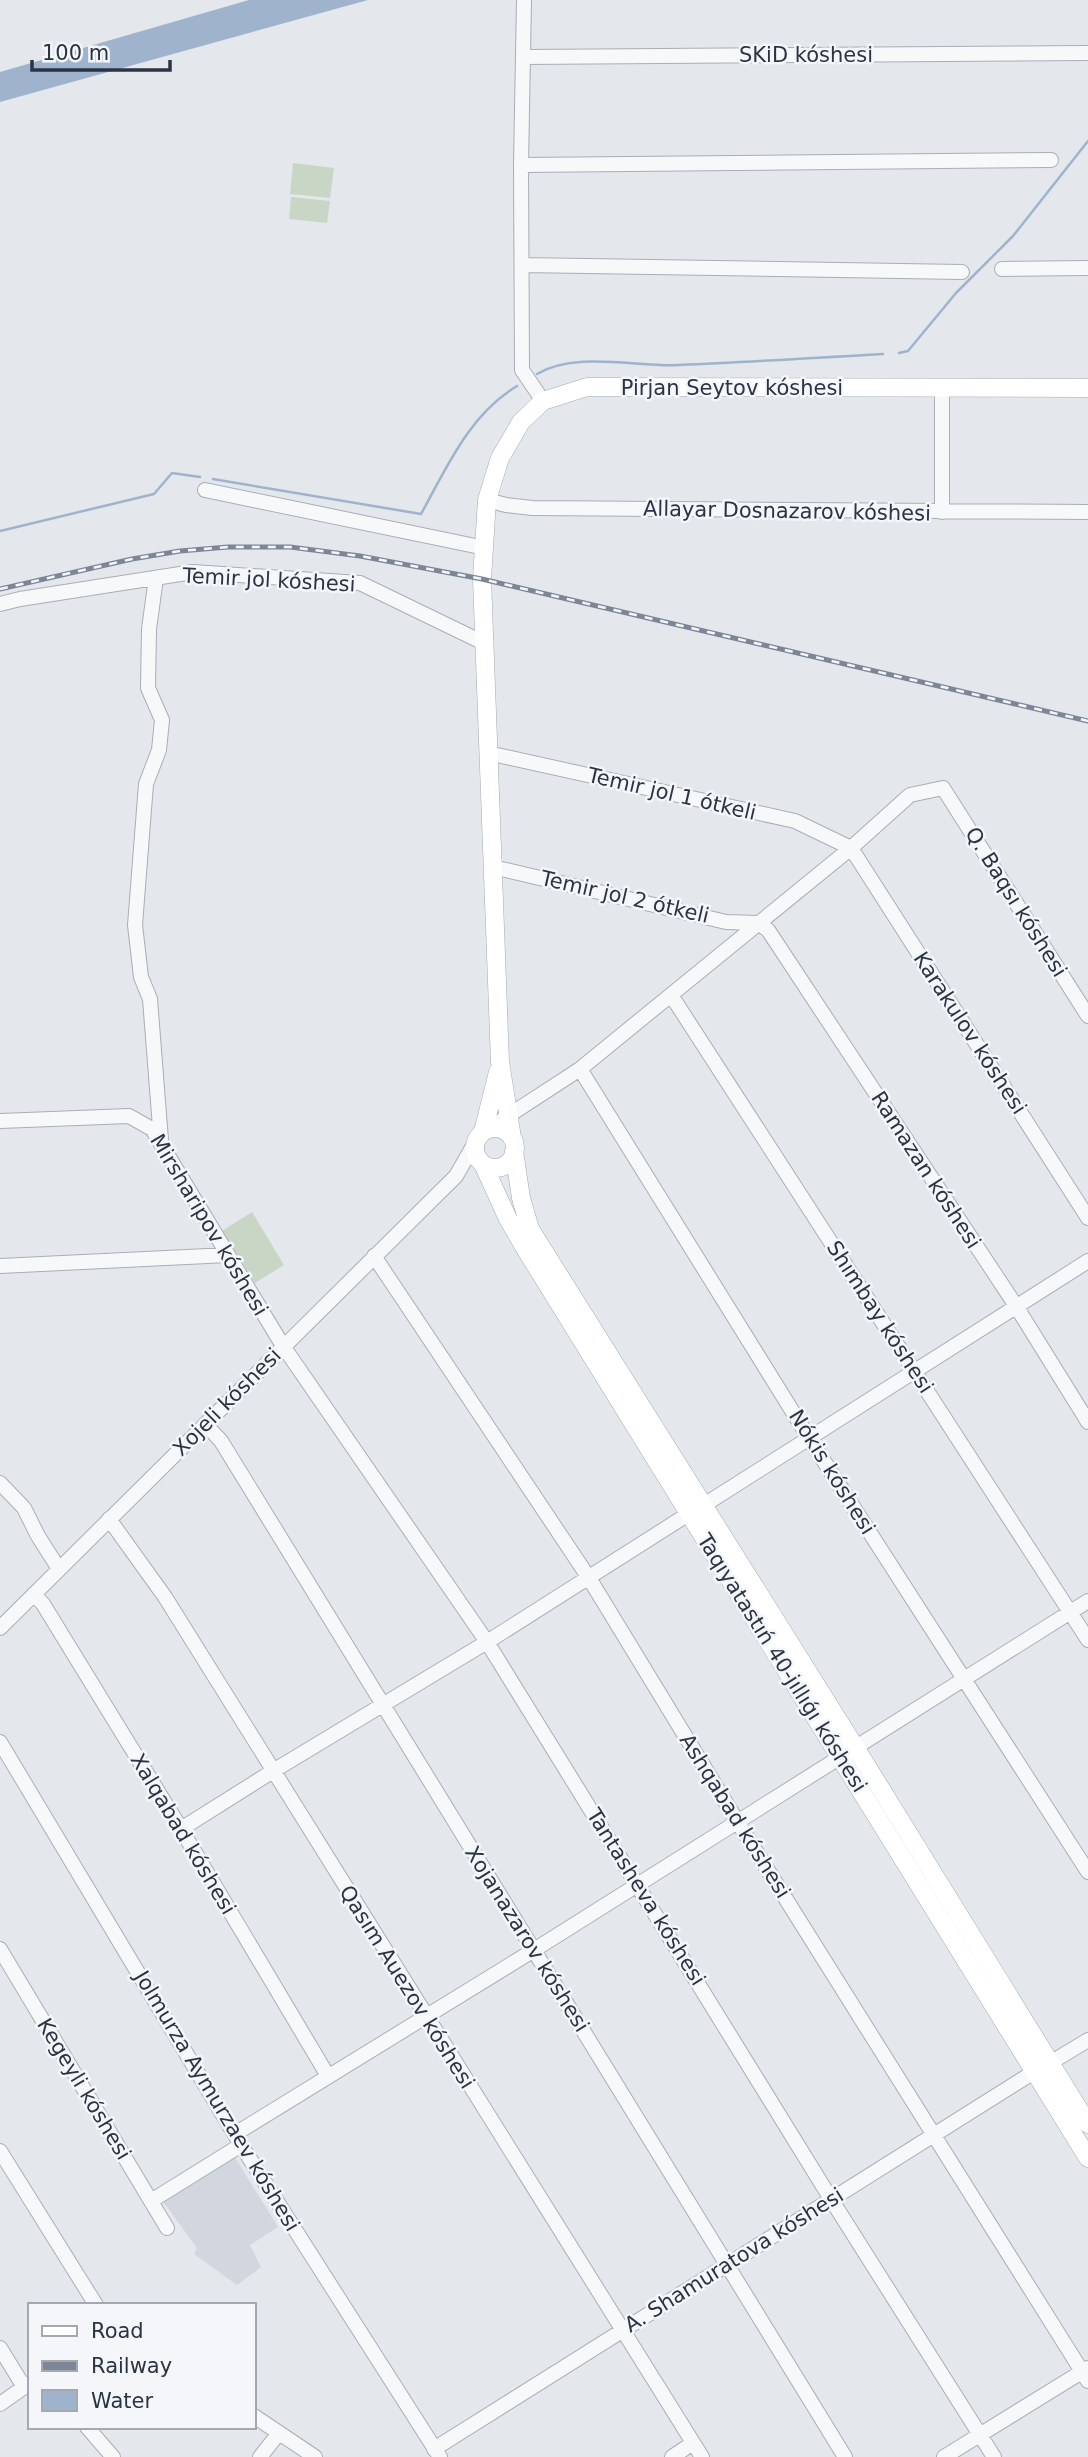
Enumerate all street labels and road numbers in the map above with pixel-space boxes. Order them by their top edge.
street label: SKiD kóshesi [739,43,873,67]
street label: Pirjan Seytov kóshesi [621,376,843,400]
street label: Allayar Dosnazarov kóshesi [643,496,931,526]
street label: Temir jol kóshesi [181,563,356,597]
street label: Temir jol 1 ótkeli [584,763,759,825]
street label: Q. Baqsı kóshesi [960,823,1072,981]
street label: Temir jol 2 ótkeli [537,866,712,928]
street label: Karakulov kóshesi [909,947,1031,1119]
street label: Ramazan kóshesi [866,1087,986,1253]
street label: Mirsharipov kóshesi [145,1130,273,1320]
street label: Shımbay kóshesi [822,1236,938,1398]
street label: Xojeli kóshesi [168,1343,286,1461]
street label: Nókis kóshesi [784,1405,880,1539]
street label: Taqıyatastıń 40-jıllıǵı kóshesi [692,1528,872,1797]
street label: Ashqabad kóshesi [675,1729,795,1903]
street label: Xalqabad kóshesi [125,1749,241,1919]
street label: Tantasheva kóshesi [581,1803,710,1990]
street label: Xojanazarov kóshesi [460,1842,594,2036]
street label: Qasım Auezov kóshesi [335,1881,479,2093]
street label: Jolmurza Aymurzaev kóshesi [128,1965,304,2236]
street label: Kegeyli kóshesi [32,2014,136,2164]
street label: A. Shamuratova kóshesi [620,2183,848,2337]

